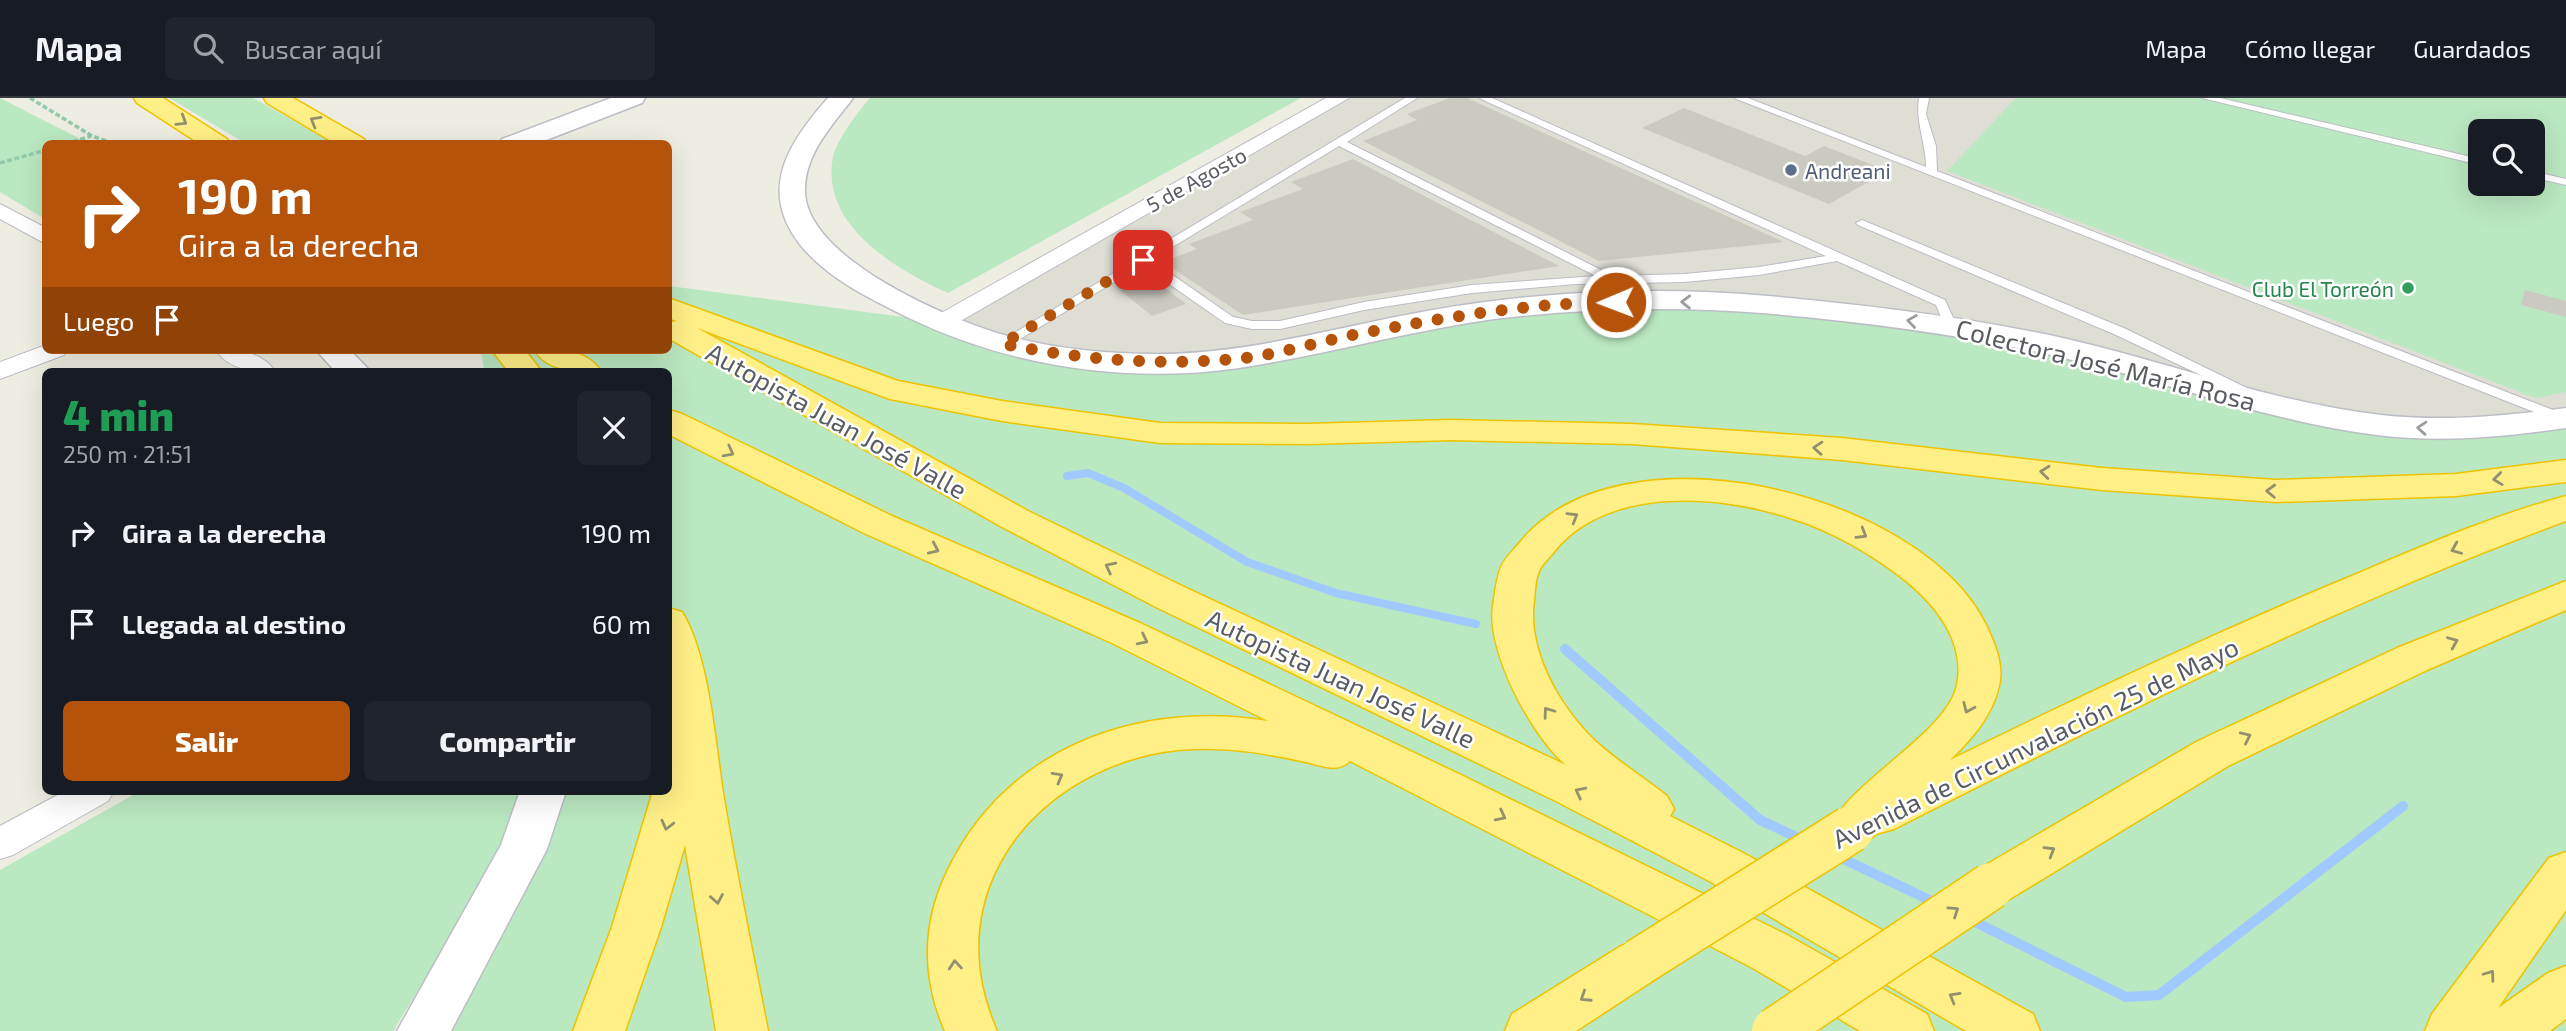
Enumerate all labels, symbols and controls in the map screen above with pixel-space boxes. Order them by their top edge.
search box [165,17,655,80]
text: Mapa [35,28,123,68]
icon: search [189,29,227,67]
text: Buscar aquí [245,33,382,64]
text: Mapa [2145,34,2207,63]
text: Cómo llegar [2245,34,2375,63]
text: Guardados [2413,34,2531,63]
one-way arrow [174,112,187,125]
one-way arrow [310,116,323,129]
map controls [2468,119,2545,196]
button: search [2468,119,2545,196]
street label: 5 de Agosto [1142,141,1250,217]
place label: Andreani [1805,158,1891,183]
marker: Andreani [1783,162,1799,178]
text: 190 m [178,165,313,224]
icon: right [63,168,154,259]
text: Gira a la derecha [178,225,419,263]
pin [1113,230,1173,290]
icon: arrive [1124,241,1162,279]
position arrow [1579,265,1653,339]
place label: Club El Torreón [2252,276,2394,301]
marker: Club El Torreón [2400,280,2416,296]
one-way arrow [1680,294,1691,309]
icon: arrive [148,301,186,339]
text: Luego [63,305,134,336]
street label: Colectora José María Rosa [1953,312,2259,416]
one-way arrow [1906,313,1918,328]
street label: Autopista Juan José Valle [701,335,973,505]
text: 4 min [63,389,174,439]
button: close [577,391,651,465]
one-way arrow [2416,421,2427,436]
text: 250 m · 21:51 [63,440,192,468]
one-way arrow [1813,441,1824,456]
one-way arrow [722,443,734,457]
one-way arrow [2039,465,2050,480]
one-way arrow [2492,472,2504,487]
one-way arrow [2266,483,2277,498]
one-way arrow [1566,512,1579,525]
icon: right [63,514,101,552]
text: Gira a la derecha [122,517,326,548]
text: 190 m [582,517,651,548]
one-way arrow [1855,526,1868,539]
one-way arrow [2451,540,2463,554]
one-way arrow [927,541,940,555]
one-way arrow [1105,561,1117,575]
street label: Autopista Juan José Valle [1202,602,1480,754]
icon: arrive [63,605,101,643]
text: Llegada al destino [122,608,346,639]
text: 60 m [592,608,651,639]
street label: Avenida de Circunvalación 25 de Mayo [1827,630,2243,854]
one-way arrow [1136,632,1148,646]
one-way arrow [2446,637,2458,651]
one-way arrow [1962,700,1976,713]
button: Salir [63,701,350,781]
button: Compartir [364,701,651,781]
one-way arrow [1544,707,1556,720]
one-way arrow [2239,732,2252,746]
one-way arrow [1050,772,1063,785]
one-way arrow [1575,787,1587,800]
one-way arrow [1494,807,1506,821]
one-way arrow [661,818,676,830]
one-way arrow [2042,846,2055,859]
one-way arrow [709,893,724,905]
one-way arrow [1946,907,1959,920]
one-way arrow [948,960,963,971]
one-way arrow [2482,971,2494,983]
one-way arrow [1580,988,1593,1001]
one-way arrow [1949,993,1962,1006]

